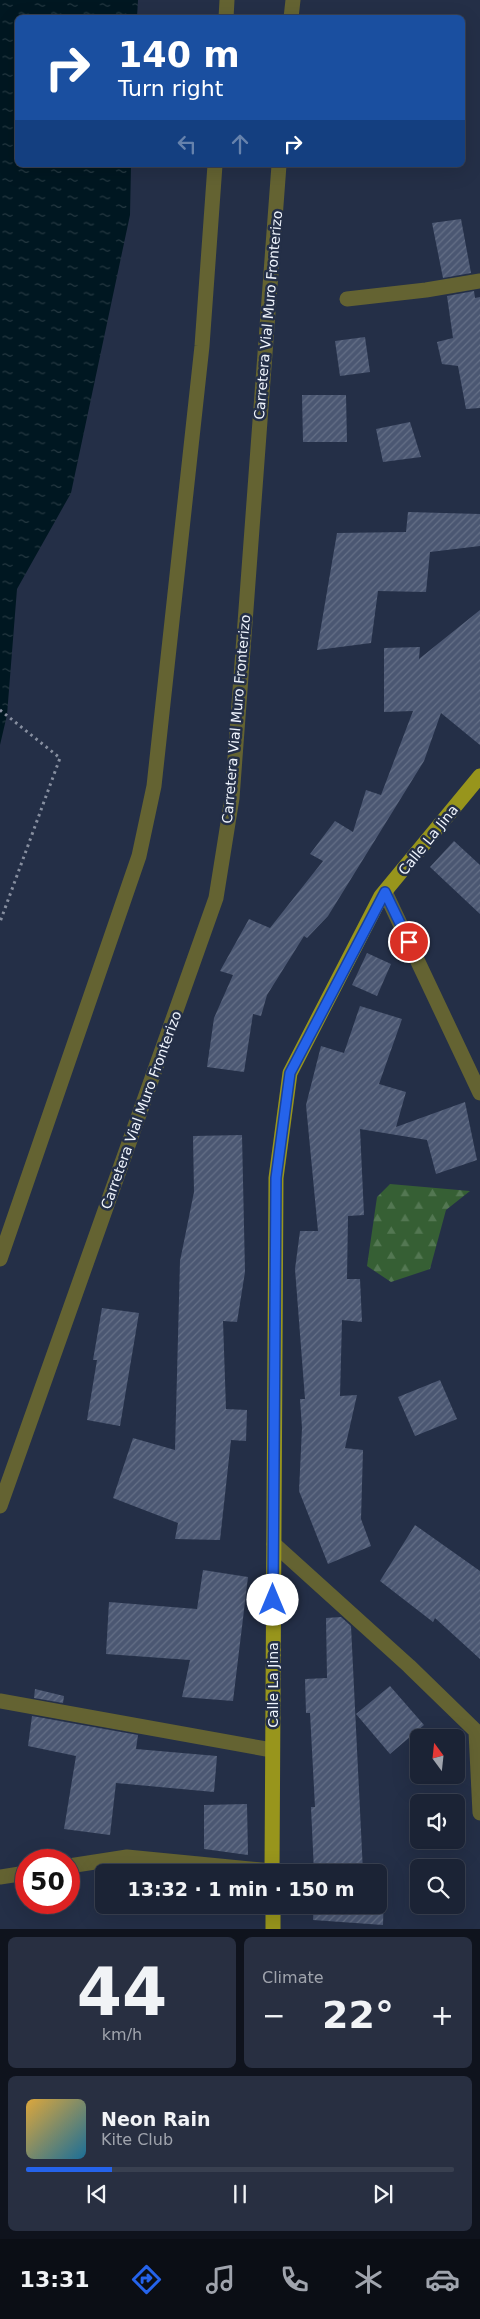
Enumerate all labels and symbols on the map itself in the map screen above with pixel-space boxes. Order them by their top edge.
street label: Carretera Vial Muro Fronterizo [251,210,285,420]
street label: Carretera Vial Muro Fronterizo [219,614,253,824]
street label: Calle La Jina [395,802,461,878]
pin [388,921,430,963]
street label: Carretera Vial Muro Fronterizo [98,1009,184,1211]
position arrow [246,1573,298,1625]
street label: Calle La Jina [265,1642,281,1728]
north arrow [410,1729,465,1784]
speed limit sign: 50 [15,1849,80,1914]

